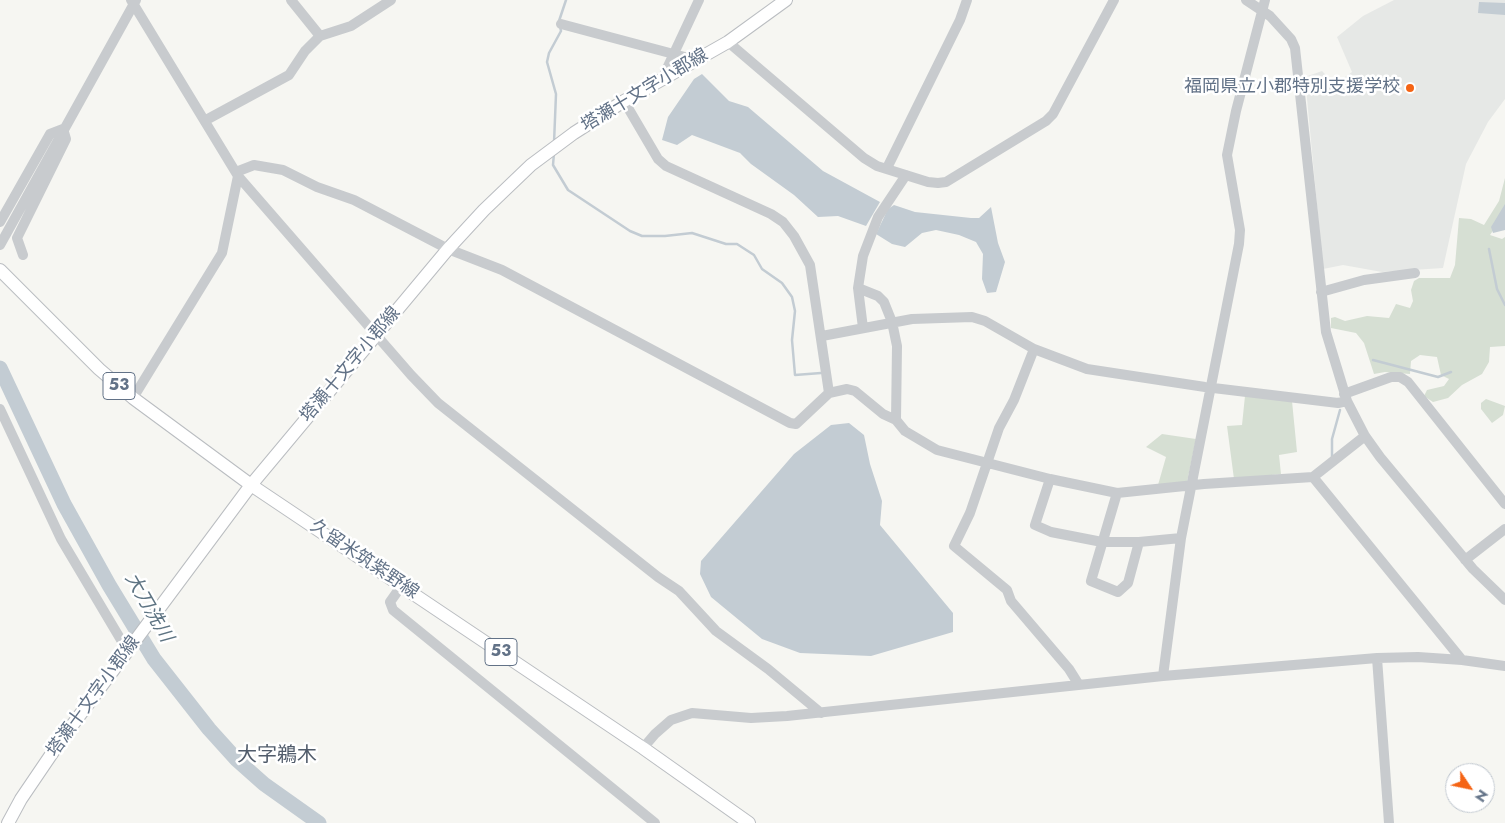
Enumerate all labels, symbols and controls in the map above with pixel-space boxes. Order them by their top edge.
street label: 塔瀬十文字小郡線 [578,45,712,137]
place label: 福岡県立小郡特別支援学校 [1184,77,1400,99]
marker: 福岡県立小郡特別支援学校 [1404,82,1416,94]
street label: 塔瀬十文字小郡線 [296,303,406,427]
road number: 53 [103,372,135,400]
street label: 久留米筑紫野線 [306,516,422,604]
water label: 大刀洗川 [119,569,177,647]
street label: 塔瀬十文字小郡線 [43,632,145,762]
road number: 53 [485,638,517,666]
district label: 大字鵜木 [237,744,317,768]
north arrow [1445,763,1495,813]
text: N [1470,786,1493,806]

